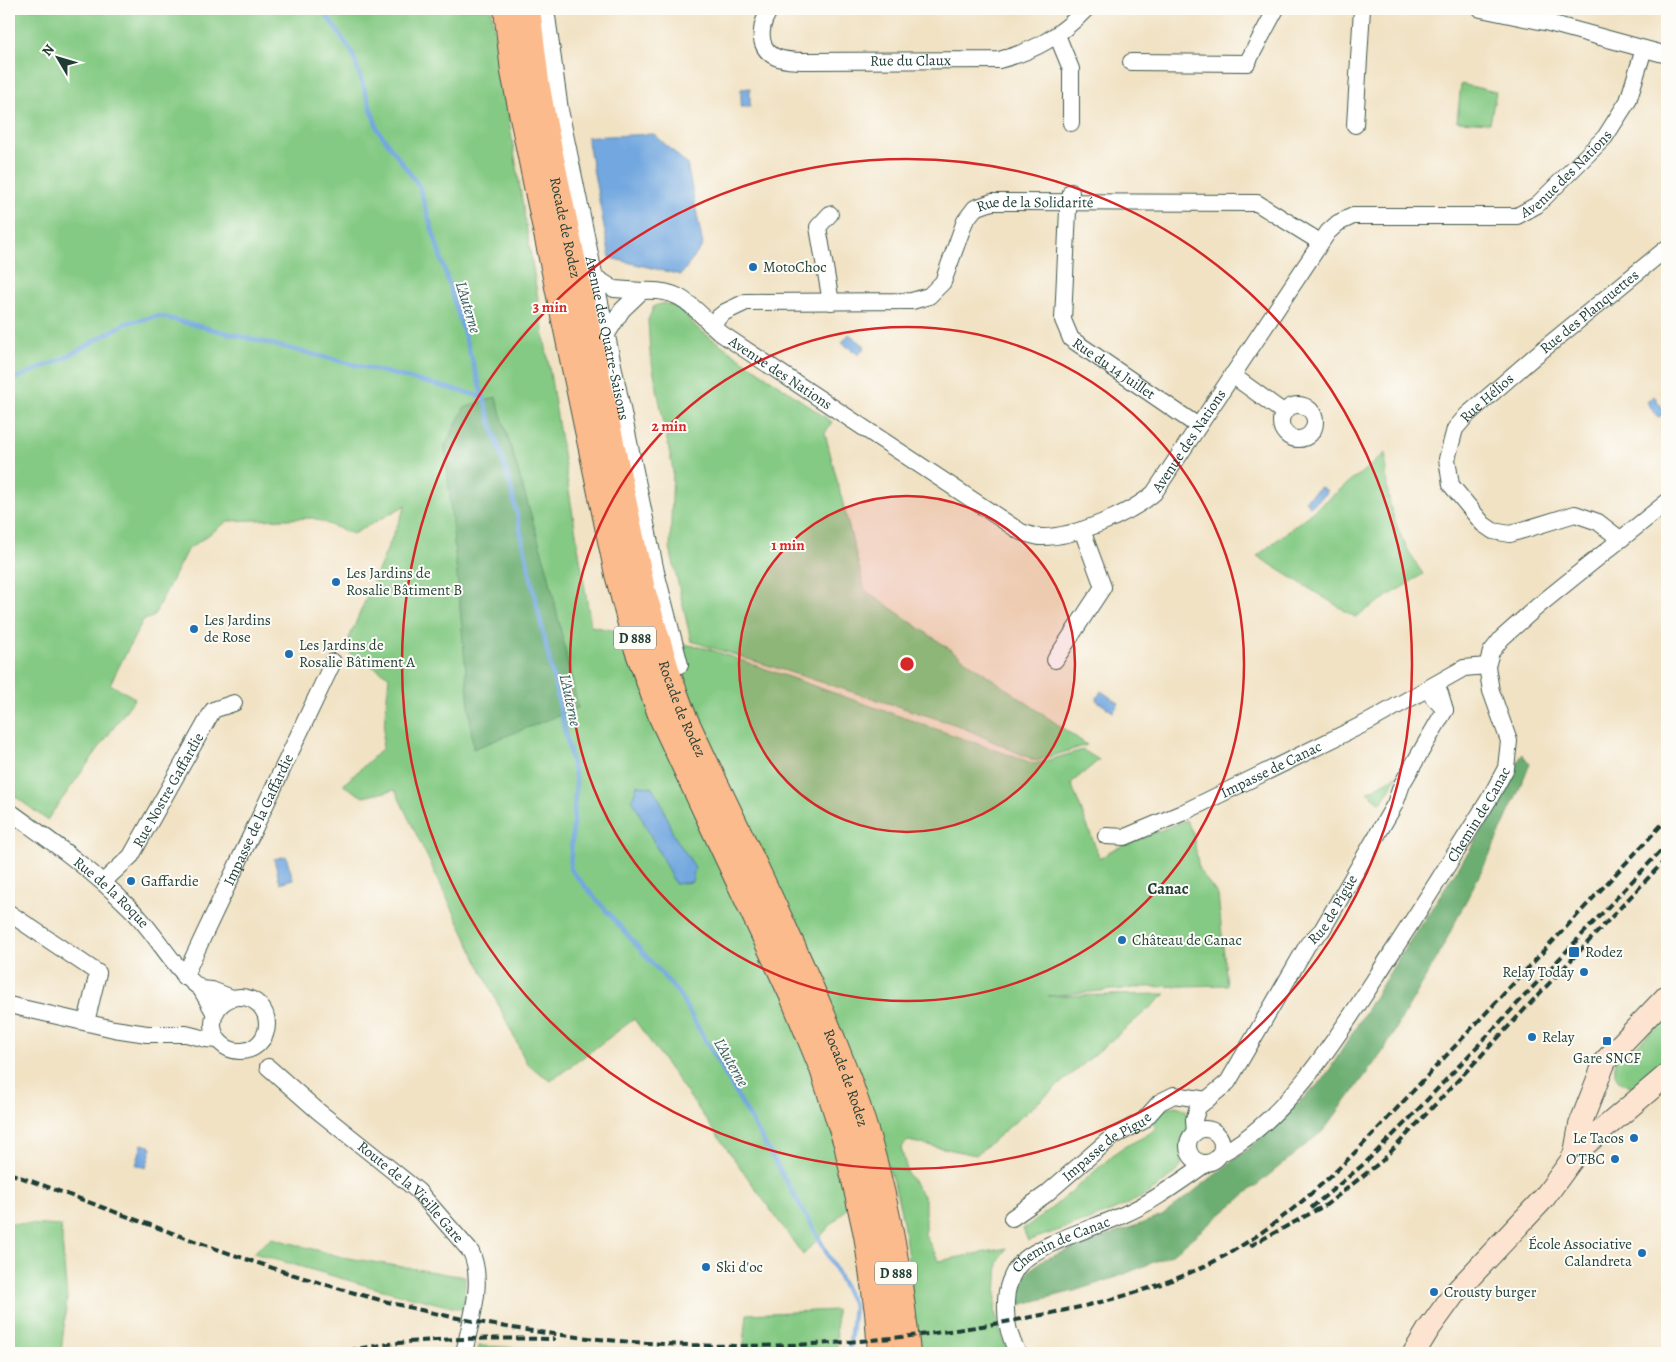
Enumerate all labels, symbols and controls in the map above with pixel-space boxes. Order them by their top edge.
north arrow [32,32,82,82]
text: N [38,40,59,60]
street label: Rue du Claux [870,50,951,71]
street label: Avenue des Nations [1516,126,1617,223]
street label: Rocade de Rodez [545,175,586,280]
street label: Rue de la Solidarité [973,192,1094,217]
street label: Avenue des Quatre-Saisons [580,253,634,422]
place label: MotoChoc [763,257,827,277]
marker: MotoChoc [747,261,759,273]
street label: Rue des Planquettes [1535,265,1643,358]
water label: L'Auterne [450,279,486,336]
text: 3 min [533,297,568,317]
street label: Avenue des Nations [724,331,836,414]
street label: Rue du 14 Juillet [1068,333,1159,404]
street label: Rue Hélios [1455,369,1518,427]
street label: Avenue des Nations [1147,385,1230,497]
text: 2 min [651,416,687,436]
text: 1 min [771,535,805,555]
place label: Les Jardins de Rosalie Bâtiment B [346,563,462,600]
marker: Les Jardins de Rosalie Bâtiment B [330,576,342,588]
place label: Les Jardins de Rose [204,610,271,647]
marker: Les Jardins de Rose [188,623,200,635]
road number: D 888 [614,626,656,650]
place label: Les Jardins de Rosalie Bâtiment A [299,635,415,672]
marker: Les Jardins de Rosalie Bâtiment A [283,648,295,660]
centre of rings [898,655,916,673]
street label: Rocade de Rodez [654,658,711,761]
water label: L'Auterne [554,672,586,729]
street label: Rue Nostre Gaffardie [128,729,208,851]
street label: Impasse de Canac [1217,736,1325,803]
street label: Impasse de la Gaffardie [219,750,298,889]
street label: Chemin de Canac [1442,763,1515,866]
street label: Rue de la Roque [69,852,154,932]
place label: Gaffardie [141,871,199,891]
street label: Rue de Pigüe [1303,871,1362,949]
marker: Gaffardie [125,875,137,887]
district label: Canac [1147,878,1189,900]
place label: Château de Canac [1132,930,1242,950]
marker: Château de Canac [1116,934,1128,946]
place label: Rodez [1585,942,1623,962]
marker: Rodez [1567,945,1581,959]
place label: Relay Today [1502,962,1574,982]
marker: Relay Today [1578,966,1590,978]
street label: Rocade de Rodez [819,1026,873,1129]
place label: Relay [1542,1027,1575,1047]
marker: Relay [1526,1031,1538,1043]
water label: L'Auterne [708,1034,754,1091]
marker: Gare SNCF [1601,1035,1613,1047]
place label: Gare SNCF [1573,1048,1641,1068]
street label: Impasse de Pigue [1058,1108,1156,1186]
place label: Le Tacos [1573,1128,1624,1148]
marker: Le Tacos [1628,1132,1640,1144]
street label: Route de la Vieille Gare [353,1136,469,1247]
place label: O'TBC [1566,1149,1605,1169]
marker: O'TBC [1609,1153,1621,1165]
street label: Chemin de Canac [1007,1211,1113,1277]
place label: École Associative Calandreta [1528,1234,1632,1271]
marker: École Associative Calandreta [1636,1247,1648,1259]
place label: Ski d'oc [716,1257,763,1277]
marker: Ski d'oc [700,1261,712,1273]
road number: D 888 [875,1262,917,1284]
place label: Crousty burger [1444,1282,1537,1302]
marker: Crousty burger [1428,1286,1440,1298]

